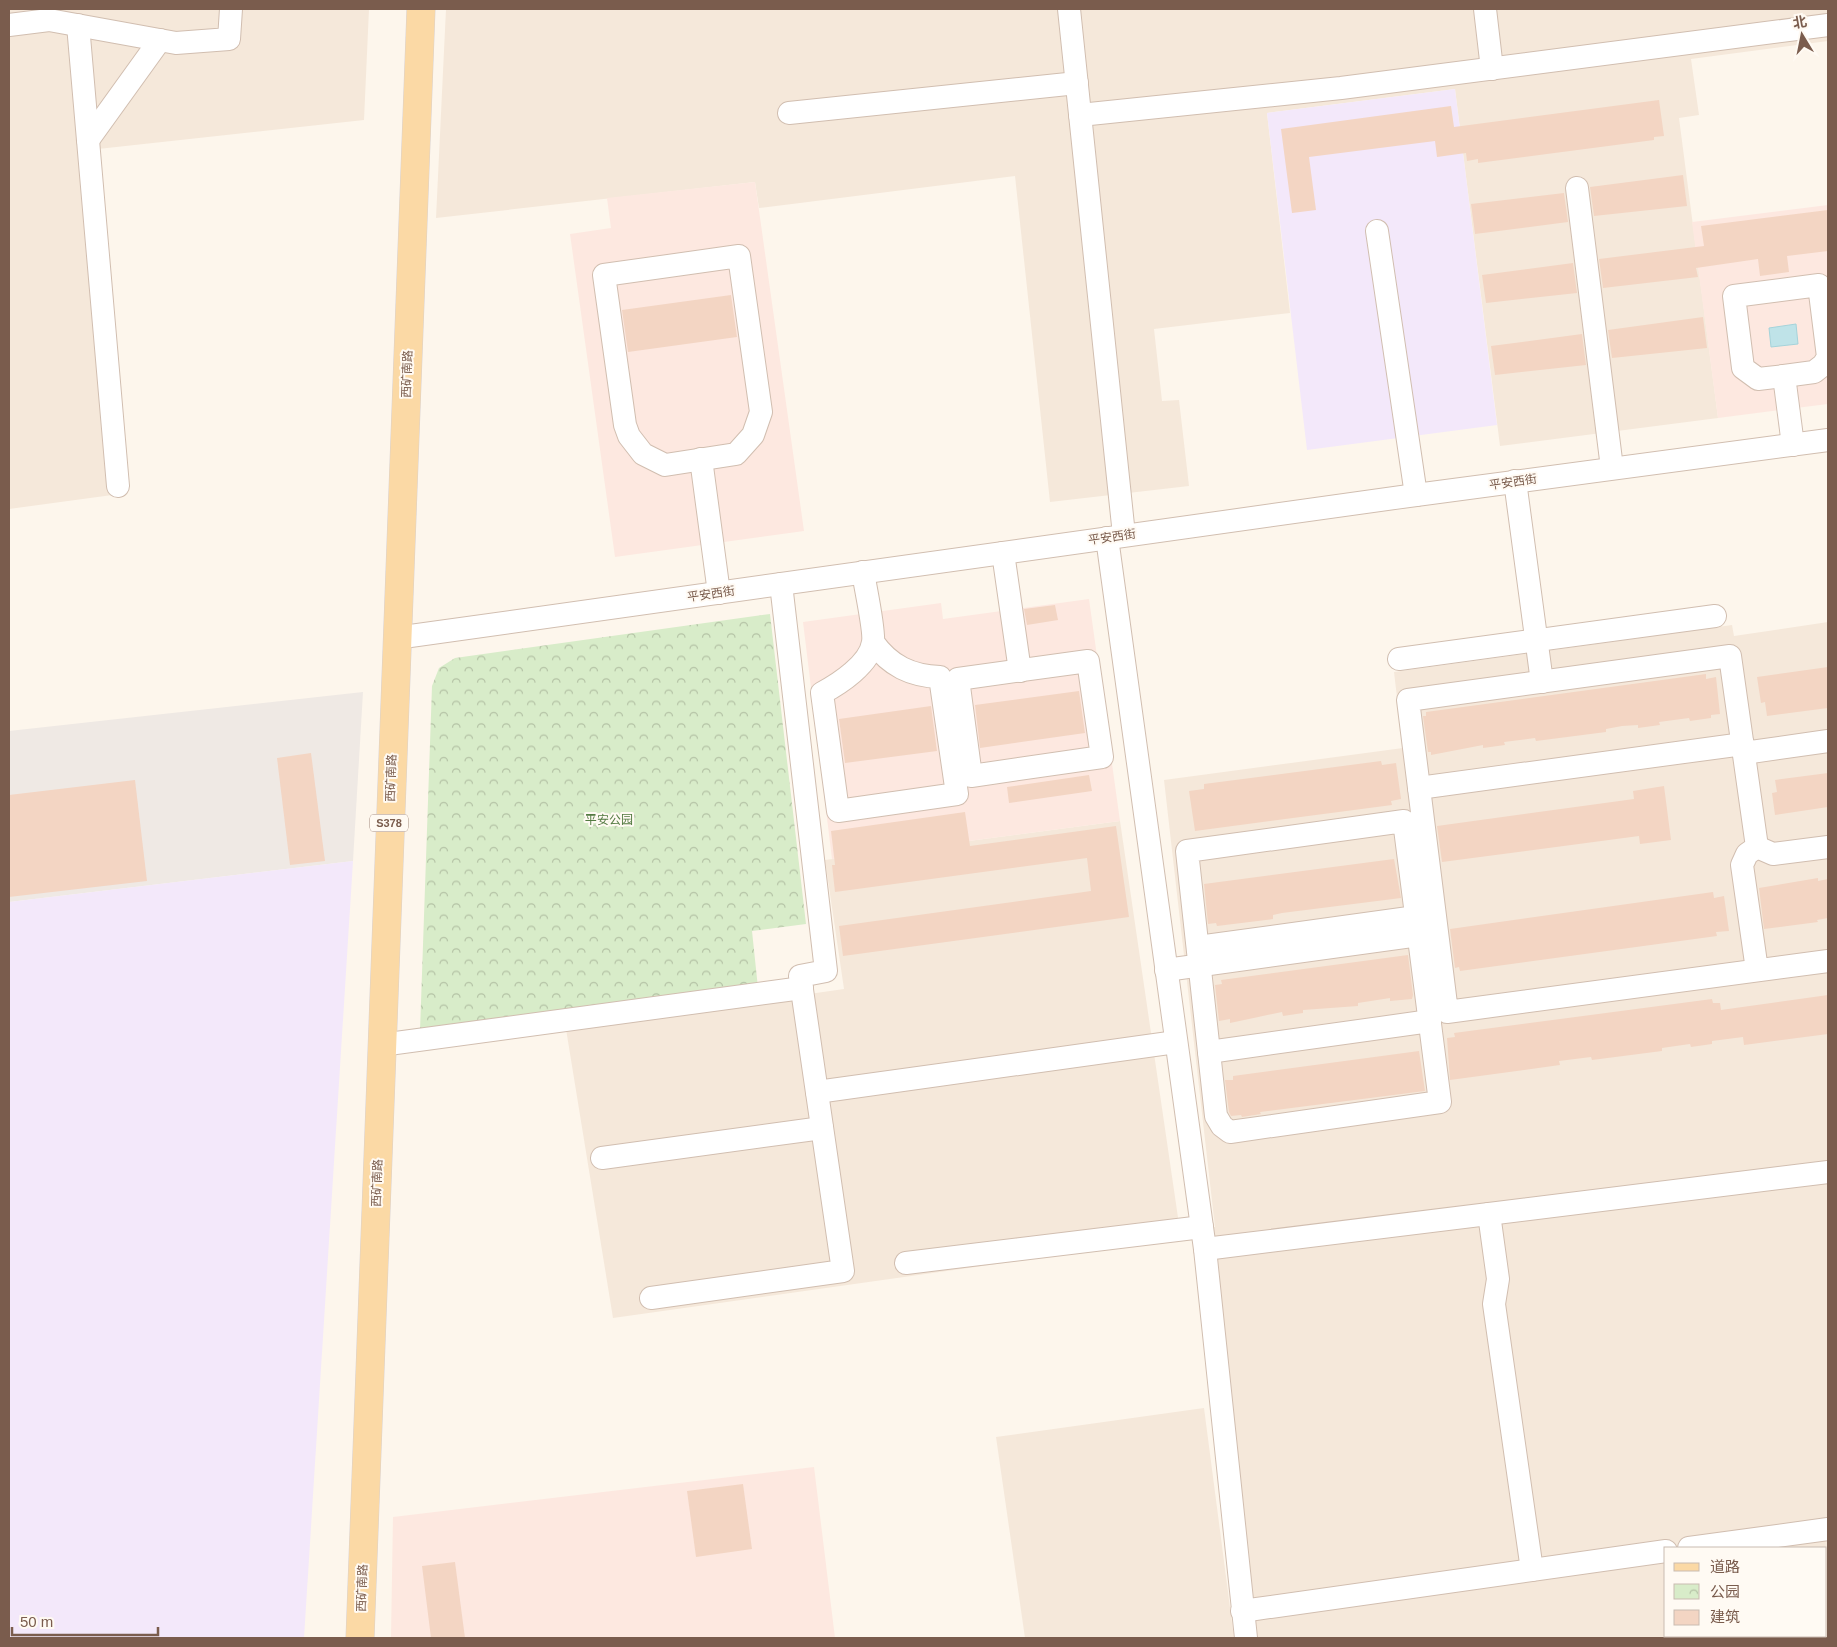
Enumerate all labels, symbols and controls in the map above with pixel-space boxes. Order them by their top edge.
north arrow [1777,10,1827,60]
text: 北 [1791,13,1808,31]
street label: 西矿南路 [399,350,415,398]
street label: 平安西街 [1488,472,1538,492]
street label: 平安西街 [1087,527,1137,547]
street label: 平安西街 [686,584,736,604]
street label: 西矿南路 [383,754,399,802]
park label: 平安公园 [585,813,633,827]
road number: S378 [370,814,408,831]
street label: 西矿南路 [369,1159,385,1207]
legend [1664,1547,1827,1637]
text: 道路 [1710,1558,1740,1575]
street label: 西矿南路 [354,1564,370,1612]
text: 公园 [1710,1583,1740,1600]
scale bar [12,1604,159,1636]
text: 建筑 [1710,1608,1740,1625]
text: 50 m [20,1613,53,1630]

